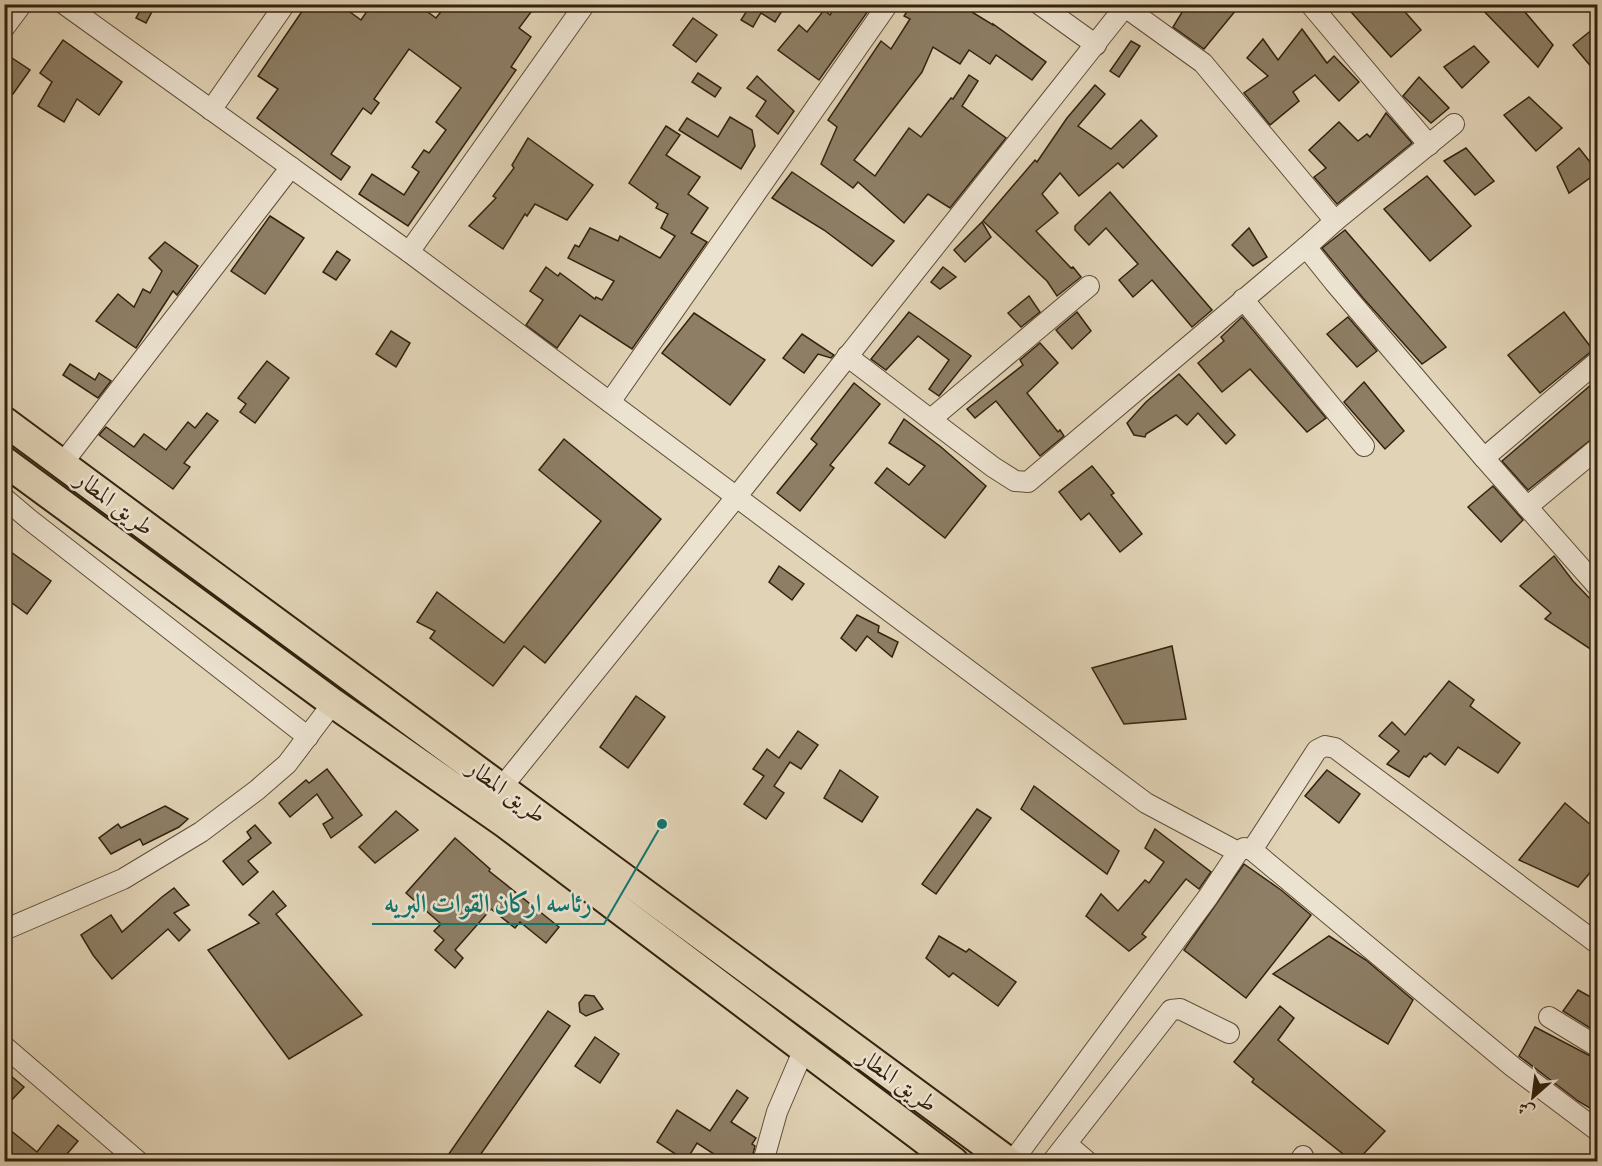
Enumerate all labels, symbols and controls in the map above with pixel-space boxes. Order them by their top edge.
street label: طريق المطار [68,462,161,543]
street label: طريق المطار [459,750,553,831]
callout: رئاسه اركان القوات البريه [372,880,604,924]
text: رئاسه اركان القوات البريه [384,886,592,921]
street label: طريق المطار [850,1039,944,1120]
north arrow [1503,1067,1563,1127]
text: ش [1514,1096,1539,1123]

